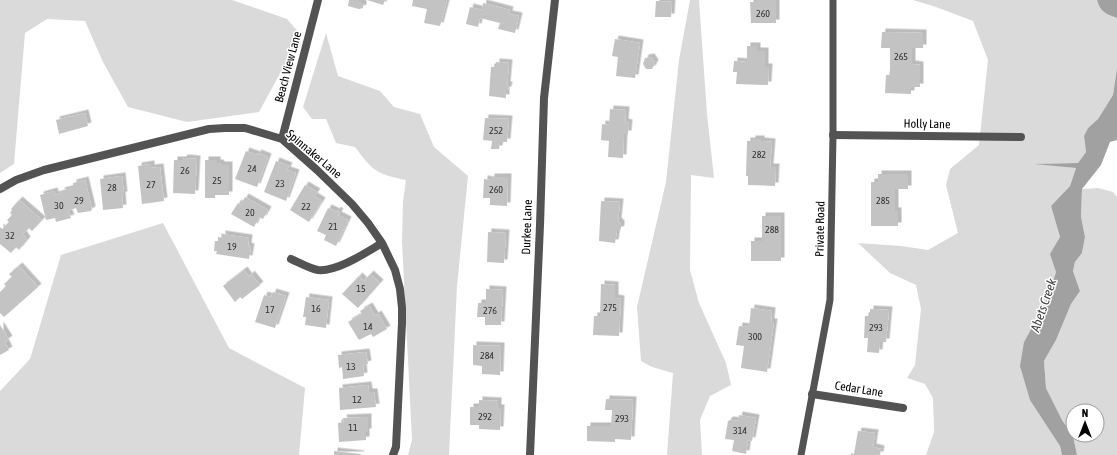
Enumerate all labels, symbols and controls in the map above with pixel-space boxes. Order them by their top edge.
house number: 260 [756,8,770,19]
street label: Beach View Lane [272,30,304,104]
house number: 265 [894,51,908,62]
street label: Holly Lane [903,117,951,131]
house number: 252 [489,125,503,136]
street label: Spinnaker Lane [284,127,344,181]
house number: 282 [752,149,766,160]
house number: 24 [247,163,257,174]
house number: 26 [180,165,190,176]
house number: 25 [212,175,222,186]
house number: 23 [275,178,285,189]
house number: 27 [146,179,156,190]
house number: 28 [107,182,117,193]
house number: 260 [489,184,503,195]
house number: 29 [74,195,84,206]
house number: 285 [876,195,890,206]
street label: Durkee Lane [519,199,535,255]
house number: 30 [54,200,64,211]
house number: 22 [301,201,311,212]
street label: Private Road [813,201,827,257]
house number: 20 [245,207,255,218]
house number: 21 [328,221,338,232]
house number: 288 [765,224,779,235]
house number: 32 [5,230,15,241]
house number: 19 [227,241,237,252]
water label: Abets Creek [1027,276,1060,335]
house number: 15 [356,283,366,294]
house number: 275 [603,302,617,313]
house number: 16 [311,303,321,314]
house number: 17 [265,304,275,315]
house number: 276 [483,305,497,316]
house number: 14 [363,321,373,332]
house number: 293 [869,322,883,333]
house number: 300 [748,331,762,342]
house number: 284 [480,350,494,361]
house number: 13 [346,361,356,372]
street label: Cedar Lane [834,378,884,400]
house number: 12 [352,394,362,405]
north arrow [1065,403,1105,443]
text: N [1082,407,1088,419]
house number: 292 [478,411,492,422]
house number: 293 [615,413,629,424]
house number: 11 [348,422,358,433]
house number: 314 [733,425,747,436]

